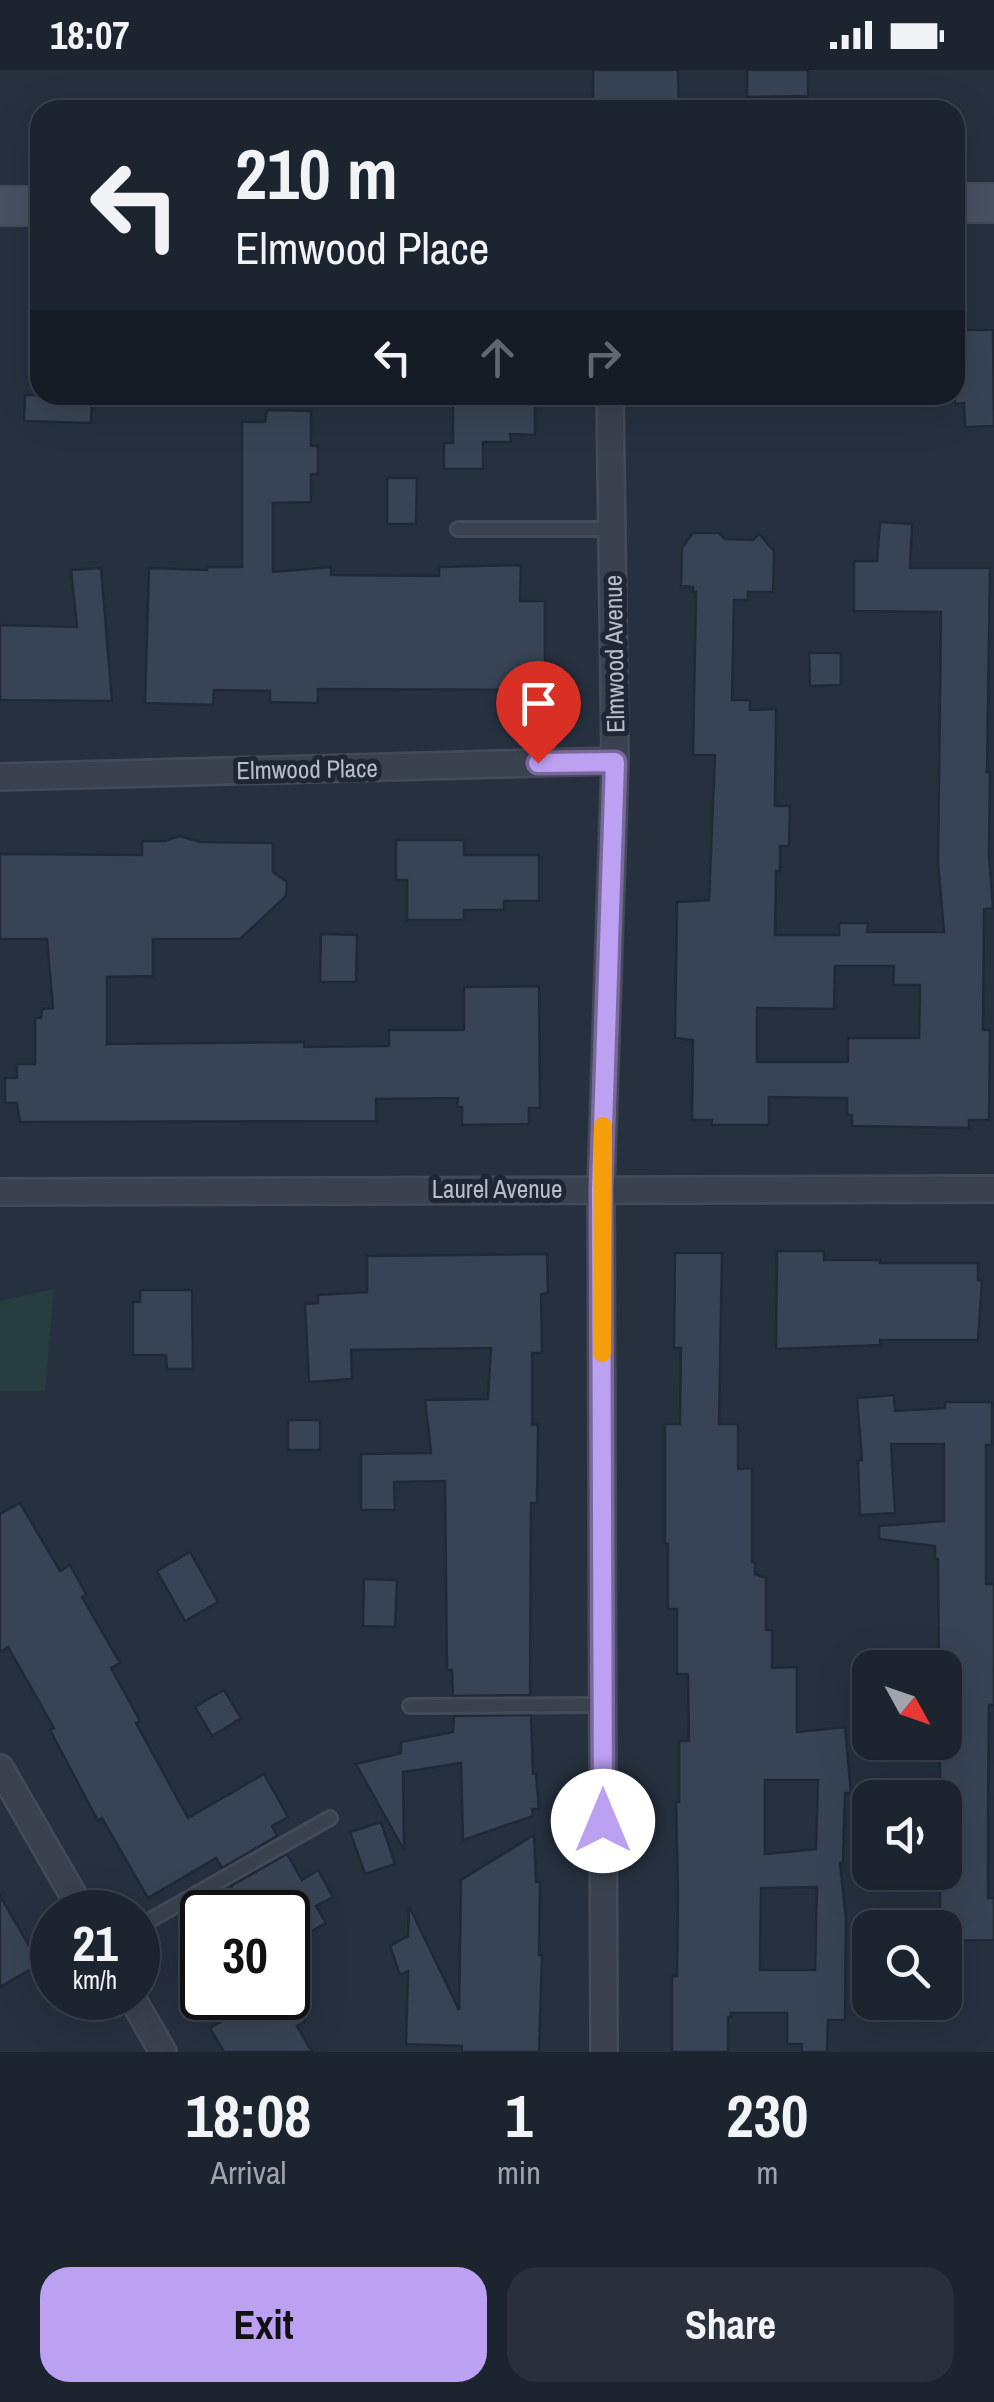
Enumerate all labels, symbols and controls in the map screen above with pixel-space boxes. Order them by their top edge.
text: 18:07 [50,10,130,61]
text: 210 m [235,127,398,221]
icon: left [70,140,200,270]
text: Elmwood Place [235,217,489,278]
icon: left [365,330,420,385]
icon: ahead [470,330,525,385]
icon: right [575,330,630,385]
street label: Elmwood Avenue [596,575,632,733]
pin [496,661,581,764]
icon: arrive [511,676,566,731]
street label: Elmwood Place [236,751,378,787]
street label: Laurel Avenue [432,1172,562,1206]
north arrow [852,1650,962,1760]
map controls [852,1650,962,2020]
position arrow [551,1769,655,1873]
button: sound [852,1780,962,1890]
speed limit sign: 30 [180,1890,310,2020]
text: 21 [72,1909,118,1977]
button: search [852,1910,962,2020]
text: km/h [73,1963,117,1997]
text: 18:08 [186,2075,311,2156]
text: 1 [505,2075,533,2156]
text: 230 [726,2075,808,2156]
text: Arrival [211,2151,286,2194]
text: min [497,2151,541,2194]
text: m [756,2151,778,2194]
button: Exit [40,2267,487,2382]
button: Share [507,2267,954,2382]

